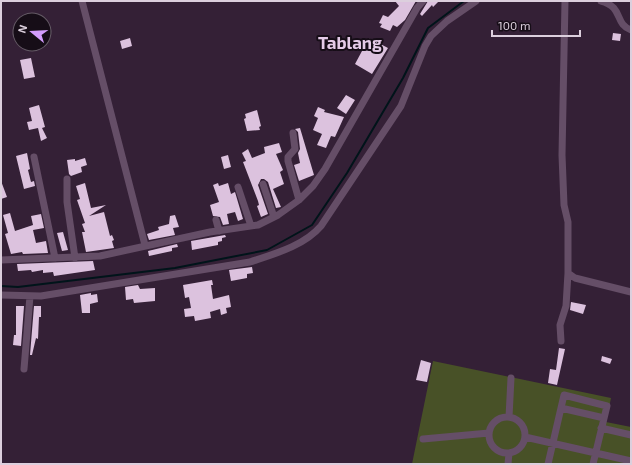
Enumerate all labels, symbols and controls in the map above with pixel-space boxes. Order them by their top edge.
north arrow [12,12,52,52]
scale bar [492,12,580,38]
text: 100 m [498,18,530,32]
text: N [15,23,29,35]
district label: Tablang [318,32,382,52]

